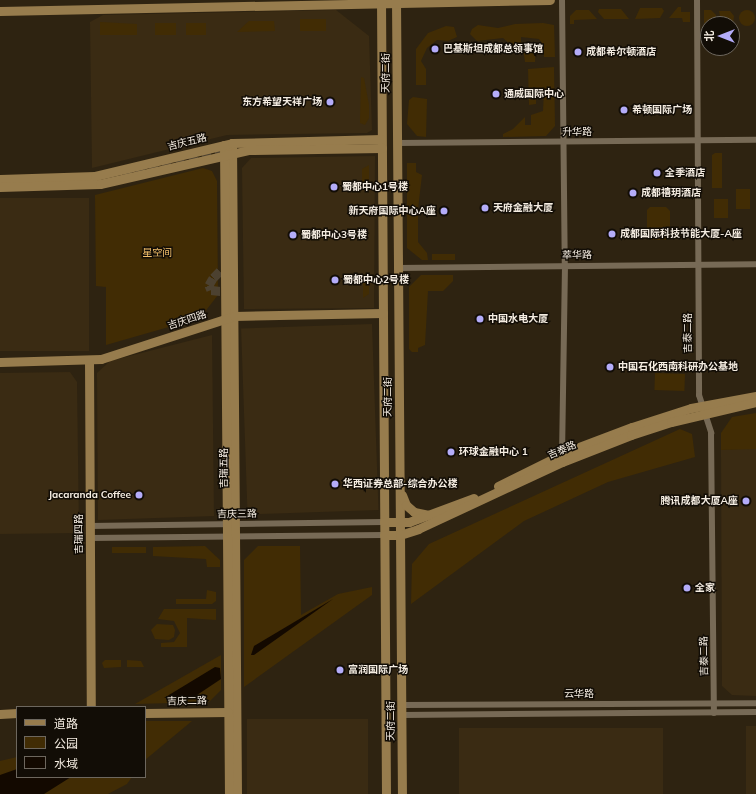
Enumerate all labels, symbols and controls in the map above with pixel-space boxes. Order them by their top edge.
north arrow [700,16,740,56]
text: 北 [702,31,716,42]
place label: 巴基斯坦成都总领事馆 [443,43,543,55]
marker: 巴基斯坦成都总领事馆 [430,44,440,54]
place label: 成都希尔顿酒店 [586,46,656,58]
marker: 成都希尔顿酒店 [573,47,583,57]
street label: 天府二街 [380,53,392,93]
place label: 通威国际中心 [504,88,564,100]
marker: 通威国际中心 [491,89,501,99]
place label: 东方希望天祥广场 [242,96,322,108]
marker: 东方希望天祥广场 [325,97,335,107]
place label: 希顿国际广场 [632,104,692,116]
marker: 希顿国际广场 [619,105,629,115]
street label: 升华路 [562,126,592,138]
street label: 吉庆五路 [166,131,208,153]
place label: 全季酒店 [665,167,705,179]
marker: 全季酒店 [652,168,662,178]
place label: 蜀都中心1号楼 [342,181,408,193]
marker: 蜀都中心1号楼 [329,182,339,192]
place label: 成都禧玥酒店 [641,187,701,199]
marker: 成都禧玥酒店 [628,188,638,198]
place label: 天府金融大厦 [493,202,553,214]
marker: 天府金融大厦 [480,203,490,213]
place label: 新天府国际中心A座 [349,205,436,217]
marker: 新天府国际中心A座 [439,206,449,216]
place label: 成都国际科技节能大厦-A座 [620,228,742,240]
place label: 蜀都中心3号楼 [301,229,367,241]
marker: 成都国际科技节能大厦-A座 [607,229,617,239]
marker: 蜀都中心3号楼 [288,230,298,240]
park label: 星空间 [142,247,172,259]
street label: 萃华路 [562,249,592,261]
place label: 蜀都中心2号楼 [343,274,409,286]
marker: 蜀都中心2号楼 [330,275,340,285]
street label: 吉庆四路 [166,308,208,332]
place label: 中国水电大厦 [488,313,548,325]
street label: 吉泰二路 [682,313,694,353]
marker: 中国水电大厦 [475,314,485,324]
place label: 中国石化西南科研办公基地 [618,361,738,373]
marker: 中国石化西南科研办公基地 [605,362,615,372]
street label: 天府二街 [382,377,394,417]
street label: 吉泰路 [546,439,578,461]
place label: 环球金融中心 1 [459,446,528,458]
marker: 环球金融中心 1 [446,447,456,457]
street label: 吉瑞五路 [218,448,230,488]
place label: 华西证券总部-综合办公楼 [343,478,457,490]
marker: 华西证券总部-综合办公楼 [330,479,340,489]
place label: Jacaranda Coffee [48,489,131,501]
marker: Jacaranda Coffee [134,490,144,500]
place label: 腾讯成都大厦A座 [661,495,738,507]
marker: 腾讯成都大厦A座 [741,496,751,506]
street label: 吉庆三路 [217,508,257,520]
street label: 吉瑞四路 [73,514,85,554]
place label: 全家 [695,582,715,594]
marker: 全家 [682,583,692,593]
street label: 吉泰二路 [698,636,710,676]
place label: 富润国际广场 [348,664,408,676]
marker: 富润国际广场 [335,665,345,675]
street label: 云华路 [564,688,594,700]
street label: 吉庆二路 [167,695,207,707]
street label: 天府二街 [385,701,397,741]
legend [16,706,146,778]
text: 道路 [54,716,78,731]
text: 公园 [54,736,78,751]
text: 水域 [54,756,78,771]

